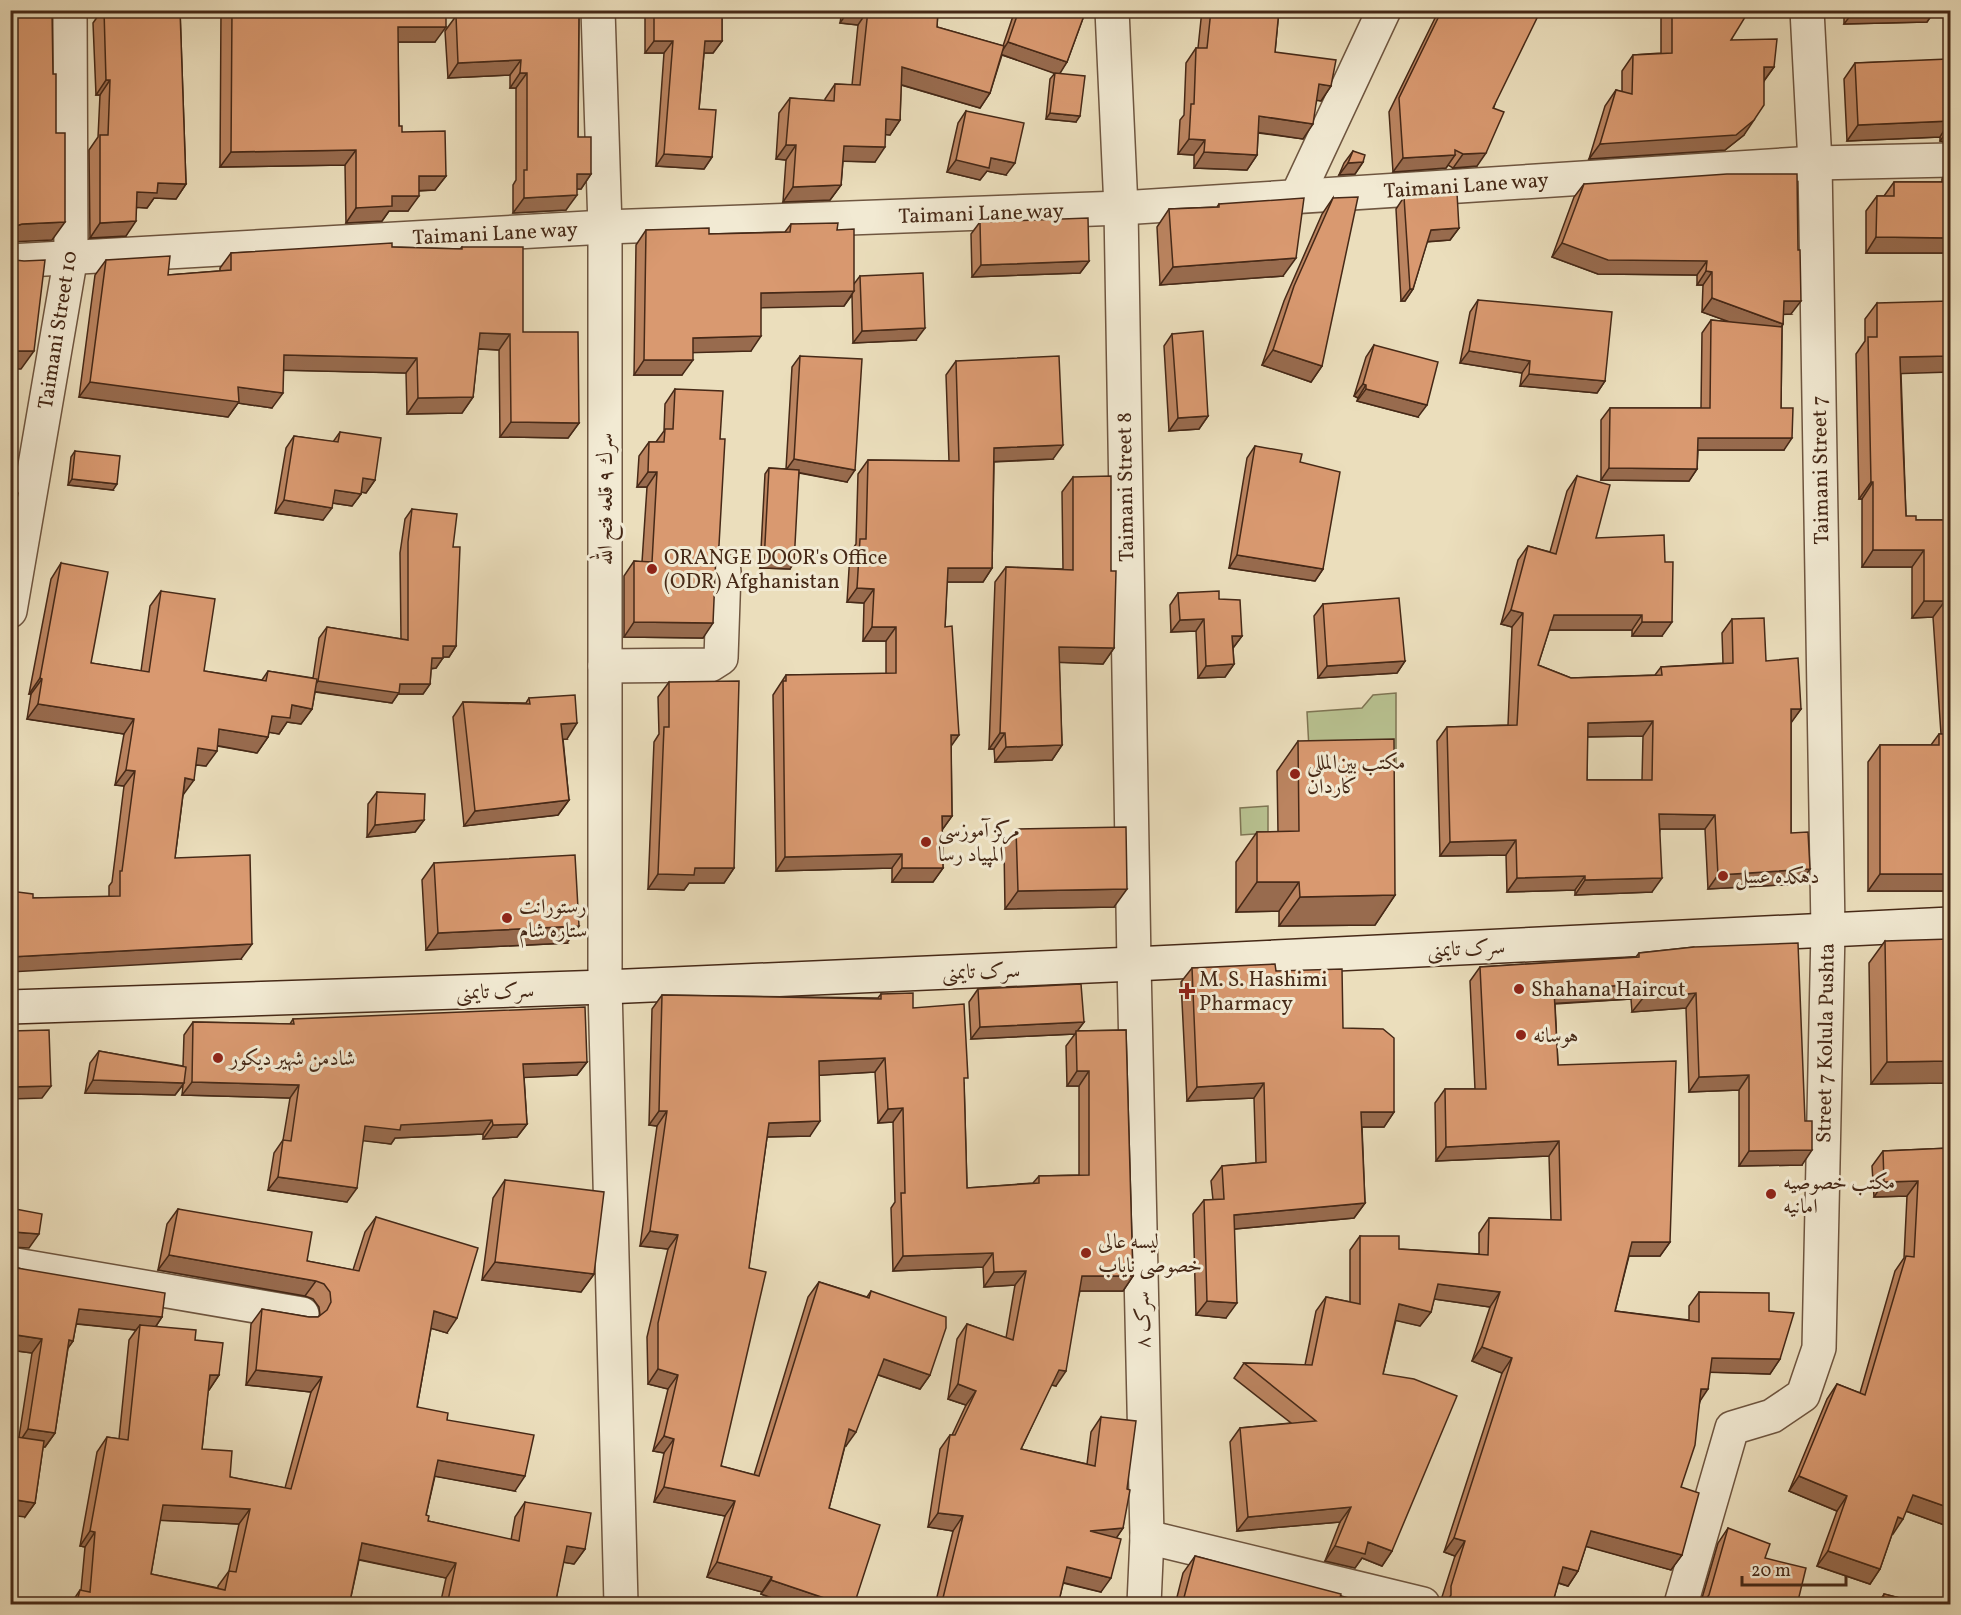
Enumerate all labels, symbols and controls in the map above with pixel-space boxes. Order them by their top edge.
street label: Taimani Lane way [1382,166,1550,207]
street label: Taimani Lane way [898,197,1065,232]
street label: Taimani Lane way [412,216,579,253]
street label: Taimani Street 10 [32,249,85,411]
street label: Taimani Street 7 [1806,395,1837,545]
street label: Taimani Street 8 [1111,412,1142,562]
street label: سرك ٩ قلعه فتح الله [588,433,624,565]
place label: ORANGE DOOR's Office (ODR) Afghanistan [664,544,887,597]
marker: ORANGE DOOR's Office (ODR) Afghanistan [645,562,659,576]
place label: مکتب بین‌المللی کاردان [1307,749,1405,802]
marker: مکتب بین‌المللی کاردان [1288,767,1302,781]
place label: مرکز آموزسی المپیاد رسا [938,817,1020,870]
marker: مرکز آموزسی المپیاد رسا [919,835,933,849]
place label: دهکده عسل [1735,863,1820,892]
marker: دهکده عسل [1716,869,1730,883]
place label: رستورانت ستاره شام [519,893,587,948]
marker: رستورانت ستاره شام [500,911,514,925]
street label: سرک تایمنی [1426,933,1506,966]
street label: Street 7 Kolula Pushta [1810,943,1843,1143]
street label: سرک تایمنی [941,957,1021,988]
place label: M. S. Hashimi Pharmacy [1199,966,1327,1019]
place label: Shahana Haircut [1531,976,1686,1005]
street label: سرک تایمنی [455,977,535,1008]
marker: Shahana Haircut [1512,982,1526,996]
marker: M. S. Hashimi Pharmacy [1180,984,1194,998]
place label: هوسانه [1533,1022,1578,1051]
marker: هوسانه [1514,1028,1528,1042]
place label: شادمن شهیر دیکور [228,1045,356,1074]
marker: شادمن شهیر دیکور [211,1051,225,1065]
place label: مکتب خصوصیه امانیه [1783,1169,1895,1222]
marker: مکتب خصوصیه امانیه [1764,1187,1778,1201]
place label: لیسه عالی خصوصی نایاب [1098,1228,1202,1281]
marker: لیسه عالی خصوصی نایاب [1079,1246,1093,1260]
street label: سرک ۸ [1129,1291,1158,1349]
scale bar [1742,1549,1846,1587]
text: 20 m [1751,1559,1791,1584]

